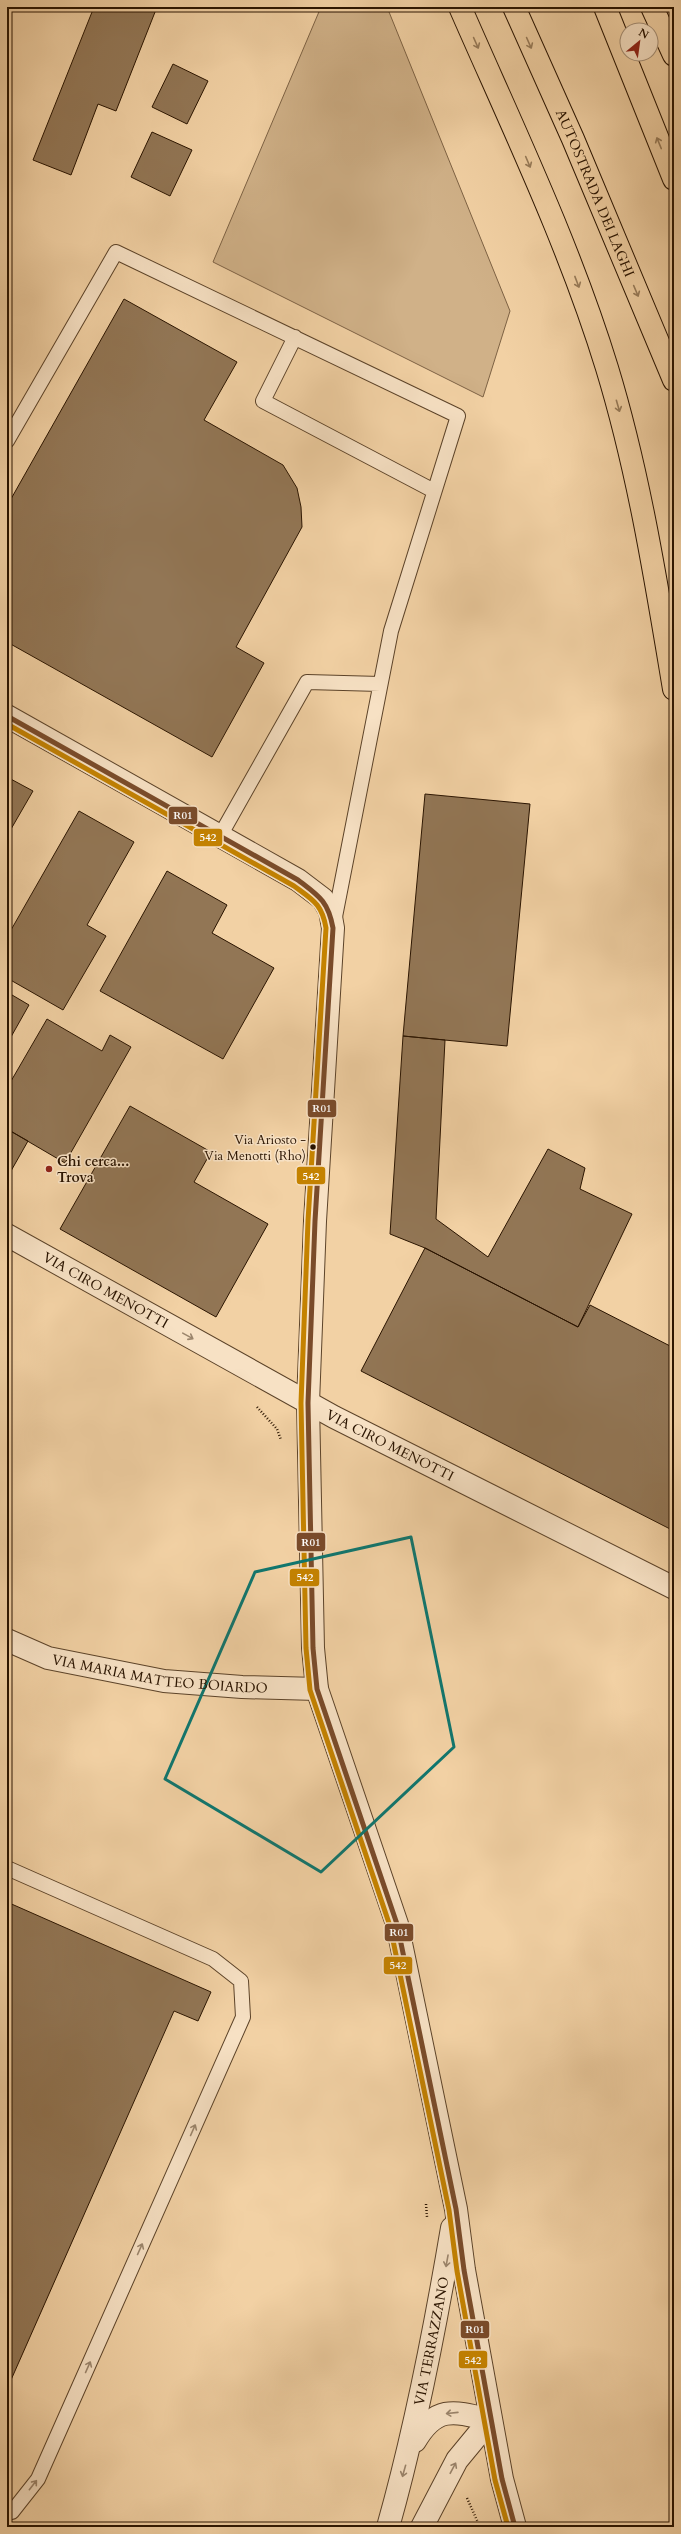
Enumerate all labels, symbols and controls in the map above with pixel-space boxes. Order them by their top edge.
north arrow [619,22,659,62]
text: N [636,25,652,43]
one-way arrow [472,36,480,48]
one-way arrow [526,36,534,48]
street label: AUTOSTRADA DEI LAGHI [551,106,639,280]
one-way arrow [655,137,663,149]
one-way arrow [524,155,532,167]
one-way arrow [573,276,581,288]
one-way arrow [633,284,641,296]
one-way arrow [615,399,622,412]
line badge: R01 [168,806,198,825]
text: R01 [173,808,193,823]
line badge: 542 [193,828,223,847]
text: 542 [200,830,217,845]
line badge: R01 [307,1099,337,1118]
text: R01 [312,1101,332,1116]
place label: Via Ariosto - Via Menotti (Rho) [204,1131,306,1165]
marker: Via Ariosto - Via Menotti (Rho) [308,1142,318,1152]
place label: Chi cerca... Trova [57,1152,129,1187]
marker: Chi cerca... Trova [44,1164,54,1174]
line badge: 542 [296,1166,326,1185]
text: 542 [303,1169,320,1184]
street label: VIA CIRO MENOTTI [39,1247,172,1333]
one-way arrow [181,1332,193,1340]
street label: VIA CIRO MENOTTI [323,1405,458,1485]
line badge: R01 [296,1532,326,1552]
text: R01 [301,1535,321,1550]
line badge: 542 [289,1568,320,1587]
text: 542 [297,1570,314,1585]
street label: VIA MARIA MATTEO BOIARDO [50,1650,268,1697]
line badge: R01 [384,1923,414,1942]
text: R01 [389,1925,409,1940]
line badge: 542 [383,1956,413,1975]
text: 542 [390,1958,407,1973]
one-way arrow [190,2124,197,2136]
one-way arrow [137,2243,144,2255]
one-way arrow [442,2254,450,2267]
street label: VIA TERRAZZANO [409,2275,453,2407]
line badge: R01 [460,2320,490,2339]
text: R01 [465,2322,485,2337]
line badge: 542 [458,2350,488,2369]
text: 542 [465,2353,482,2368]
one-way arrow [84,2362,92,2374]
one-way arrow [446,2409,459,2417]
one-way arrow [450,2462,457,2474]
one-way arrow [400,2464,407,2477]
one-way arrow [29,2480,37,2491]

